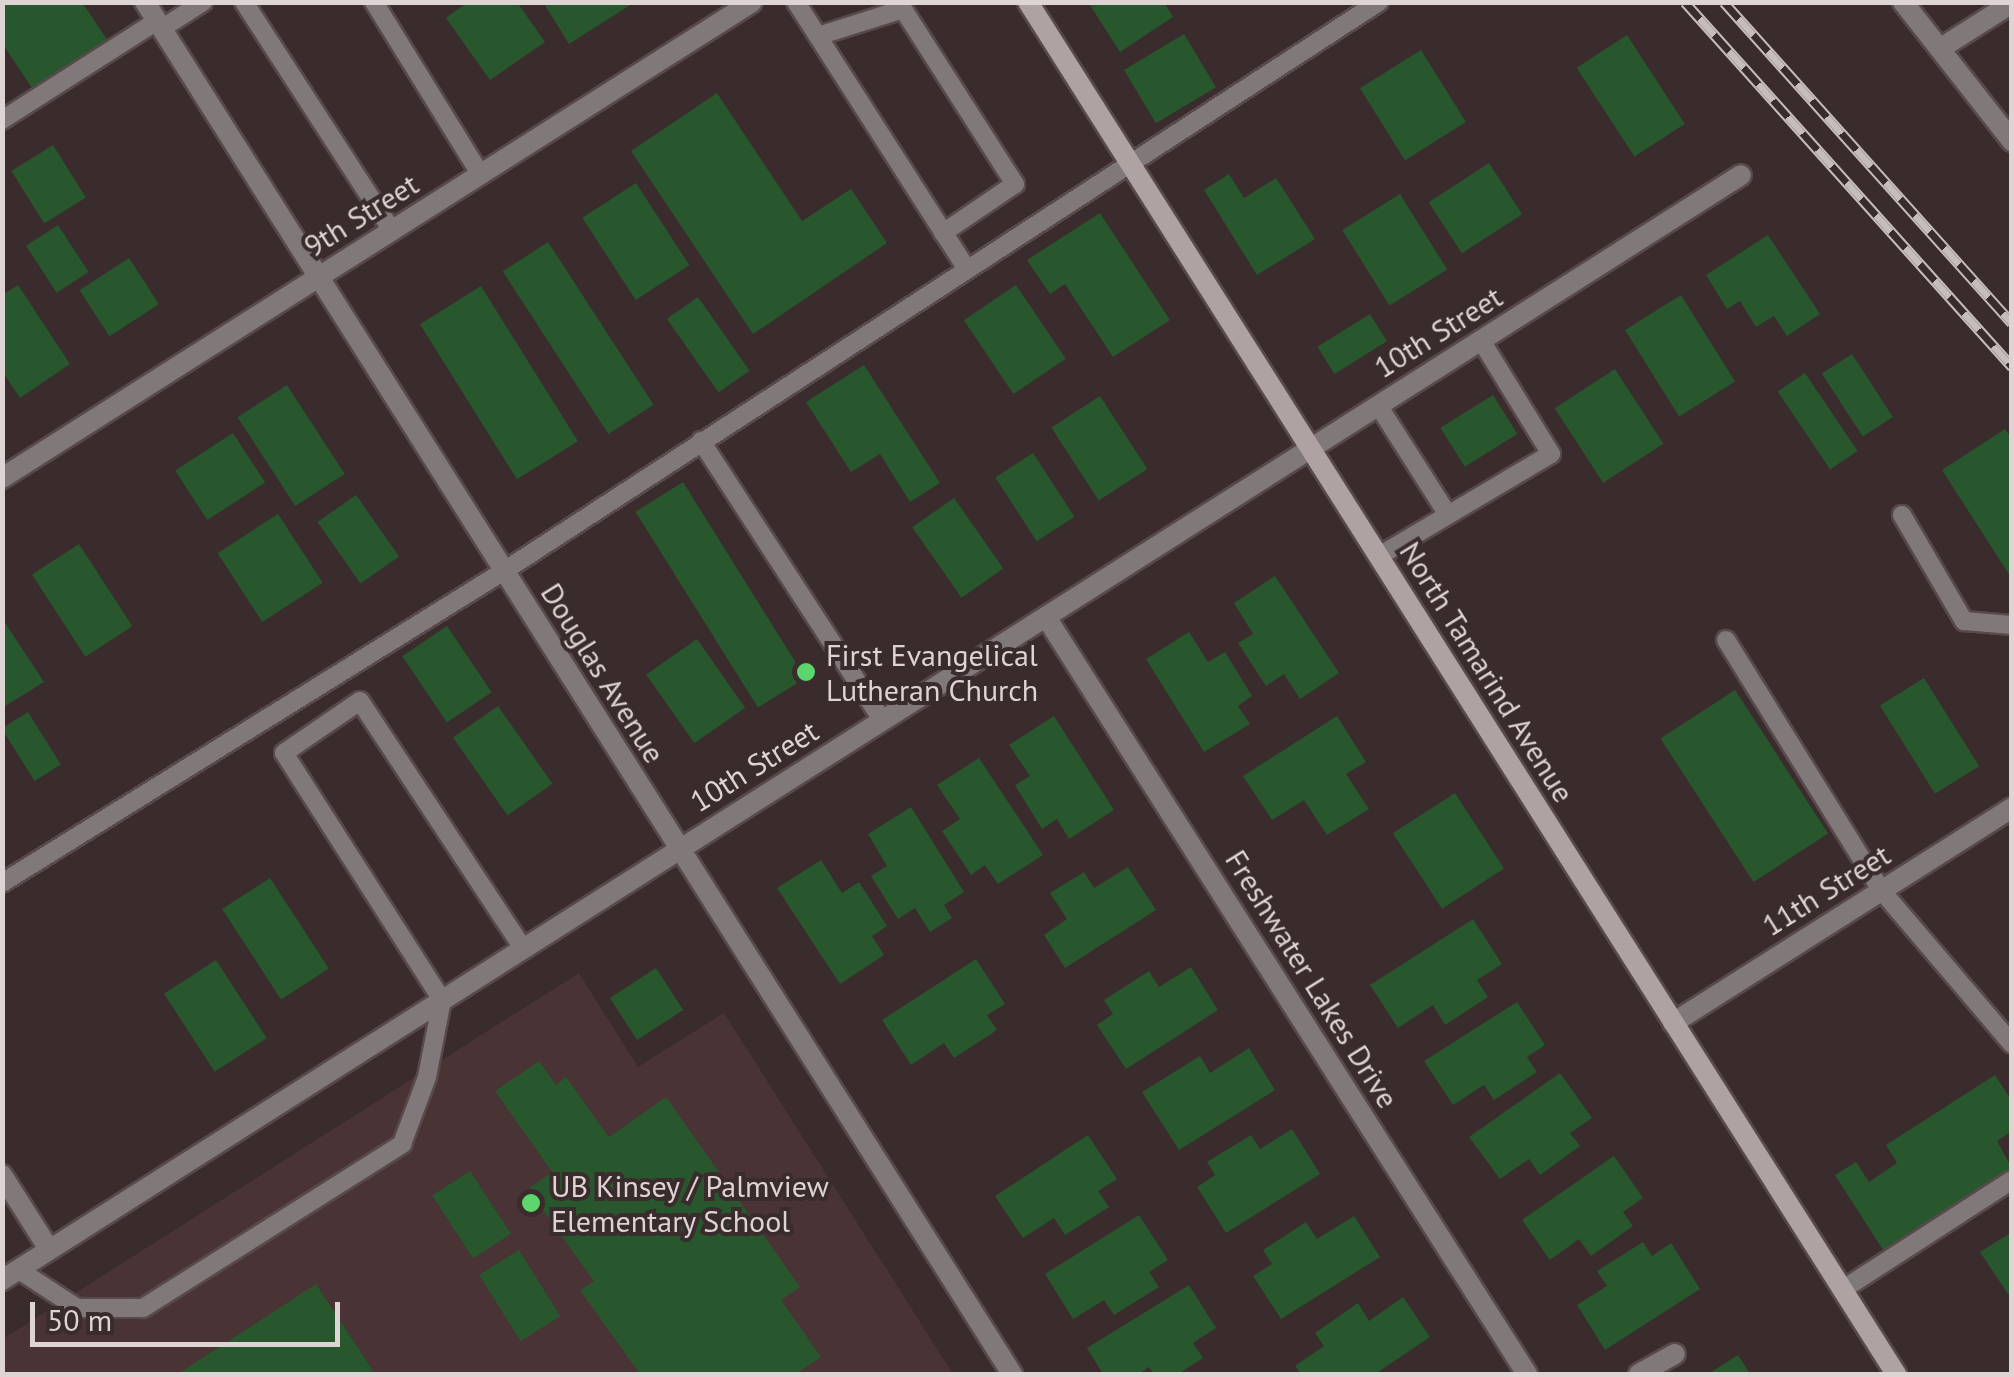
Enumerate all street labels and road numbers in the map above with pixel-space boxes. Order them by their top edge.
street label: 9th Street [297,166,425,264]
street label: 10th Street [1367,279,1509,385]
street label: North Tamarind Avenue [1392,534,1582,810]
street label: Douglas Avenue [533,576,673,770]
street label: 10th Street [683,713,825,819]
street label: 11th Street [1755,837,1897,943]
street label: Freshwater Lakes Drive [1218,843,1406,1115]

